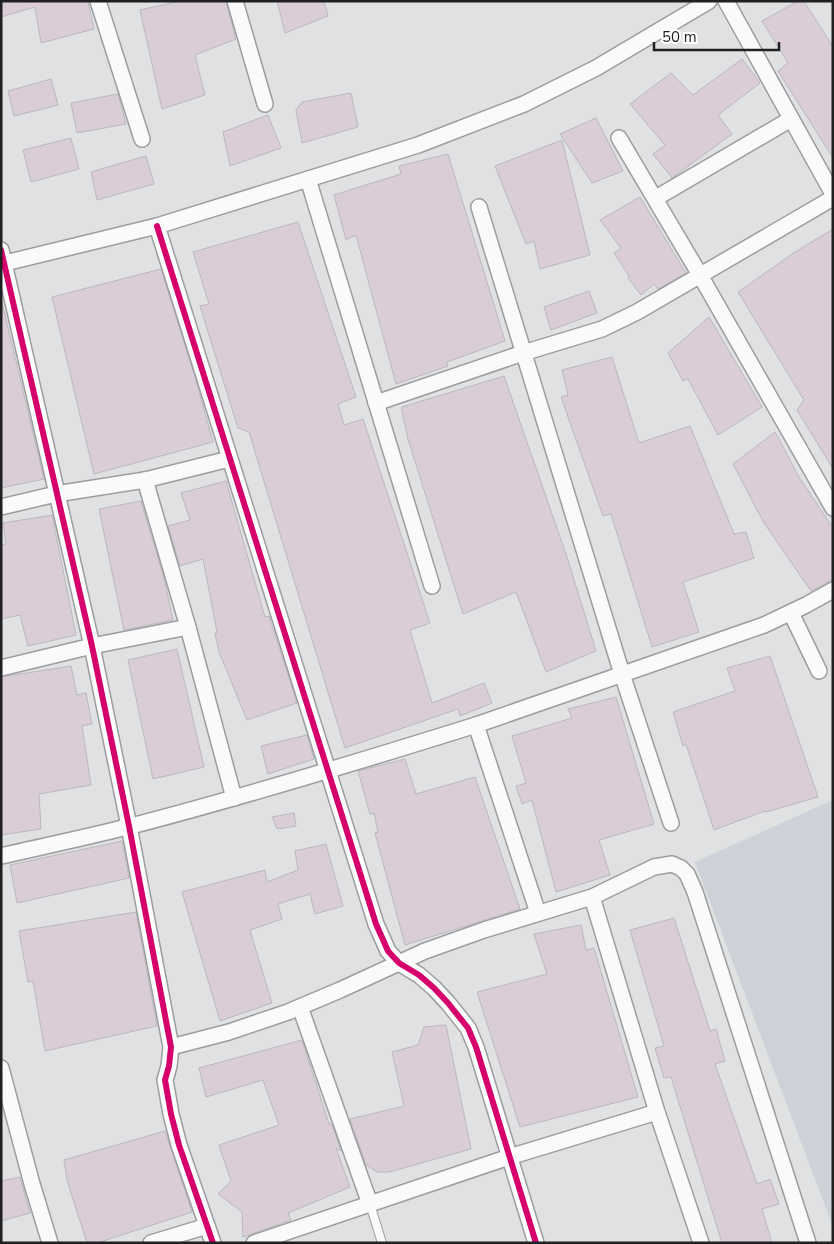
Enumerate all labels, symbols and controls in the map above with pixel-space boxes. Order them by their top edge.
scale bar [654,20,779,52]
text: 50 m [662,27,697,47]

